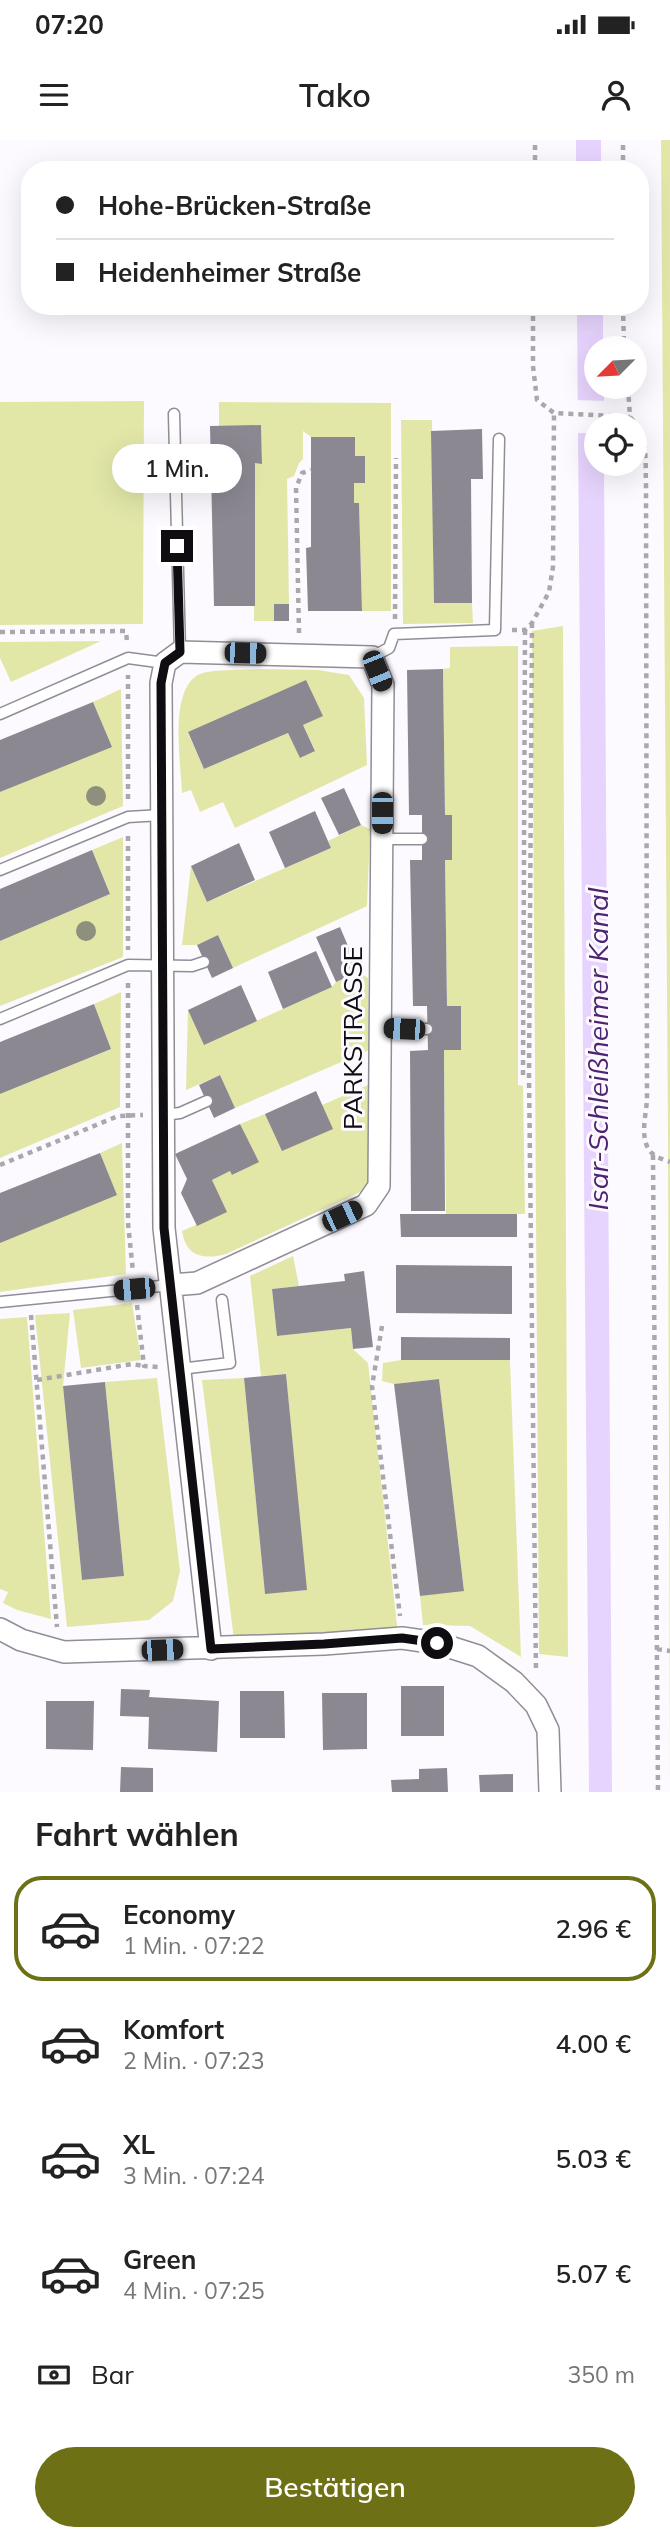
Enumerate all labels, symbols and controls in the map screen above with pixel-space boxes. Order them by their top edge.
text: 07:20 [35,8,104,41]
text: Tako [299,75,371,115]
icon: menu [35,76,73,114]
icon: person [597,76,635,114]
text: Hohe-Brücken-Straße [98,189,371,222]
text: Heidenheimer Straße [98,256,361,289]
north arrow [584,336,648,399]
map controls [584,336,647,476]
button: locate [584,413,647,476]
callout: 1 Min. [112,444,242,494]
text: 1 Min. [145,454,209,483]
route end [161,530,193,562]
car [224,642,267,664]
car [360,648,395,694]
car [372,792,393,834]
water label: Isar-Schleißheimer Kanal [580,887,615,1210]
street label: PARKSTRASSE [336,946,369,1130]
car [383,1018,426,1040]
car [319,1198,366,1234]
car [113,1277,156,1301]
route start [421,1627,453,1659]
car [141,1639,184,1661]
text: Fahrt wählen [35,1814,239,1854]
icon: car [39,1897,102,1960]
text: Economy [123,1898,235,1931]
text: 2.96 € [555,1912,631,1945]
text: 1 Min. · 07:22 [123,1931,265,1960]
icon: car [39,2012,102,2075]
text: Komfort [123,2013,224,2046]
text: 4.00 € [555,2027,631,2060]
text: 2 Min. · 07:23 [123,2046,265,2075]
icon: car [39,2127,102,2190]
text: XL [123,2128,155,2161]
text: 5.03 € [555,2142,631,2175]
text: 3 Min. · 07:24 [123,2161,265,2190]
icon: car [39,2242,102,2305]
text: Green [123,2243,196,2276]
text: 5.07 € [555,2257,631,2290]
text: 4 Min. · 07:25 [123,2276,265,2305]
icon: cash [35,2356,73,2394]
text: Bar [91,2358,134,2391]
text: 350 m [567,2360,635,2389]
button: Bestätigen [35,2447,635,2527]

